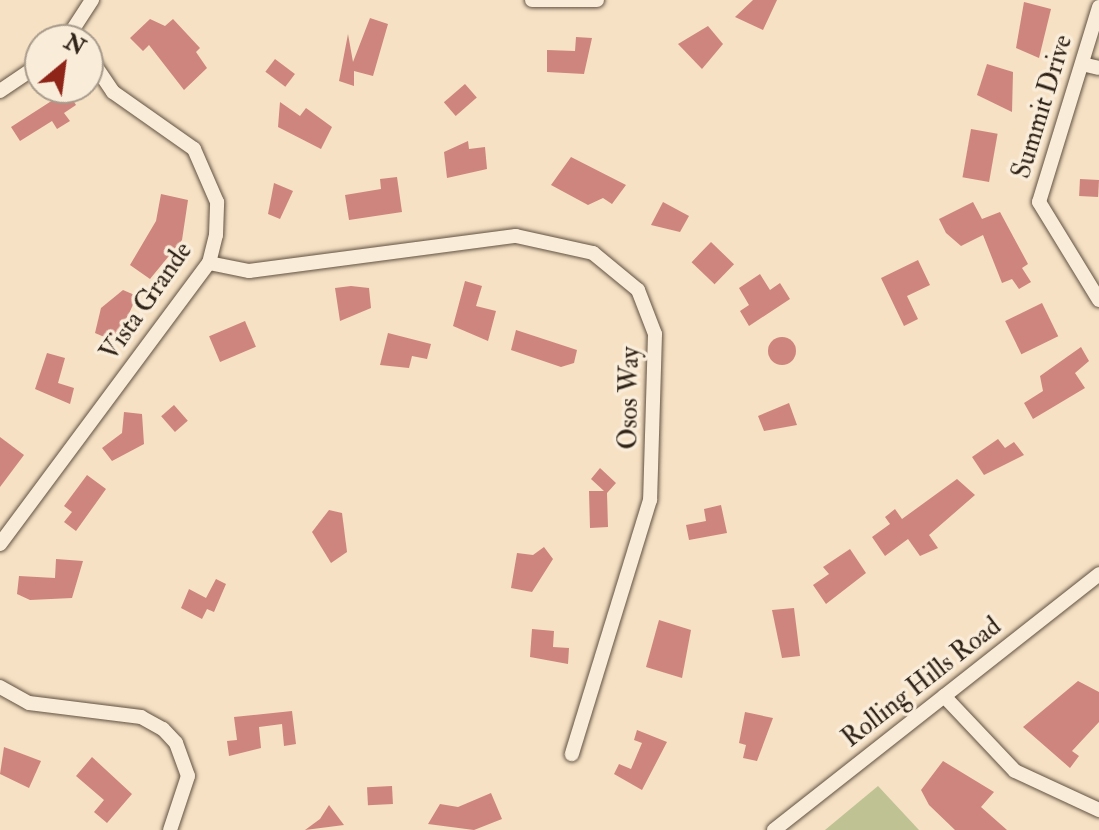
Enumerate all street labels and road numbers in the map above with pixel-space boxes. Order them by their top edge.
street label: Summit Drive [1006,32,1080,182]
street label: Vista Grande [95,237,199,367]
street label: Osos Way [614,346,646,450]
street label: Rolling Hills Road [836,611,1008,755]

